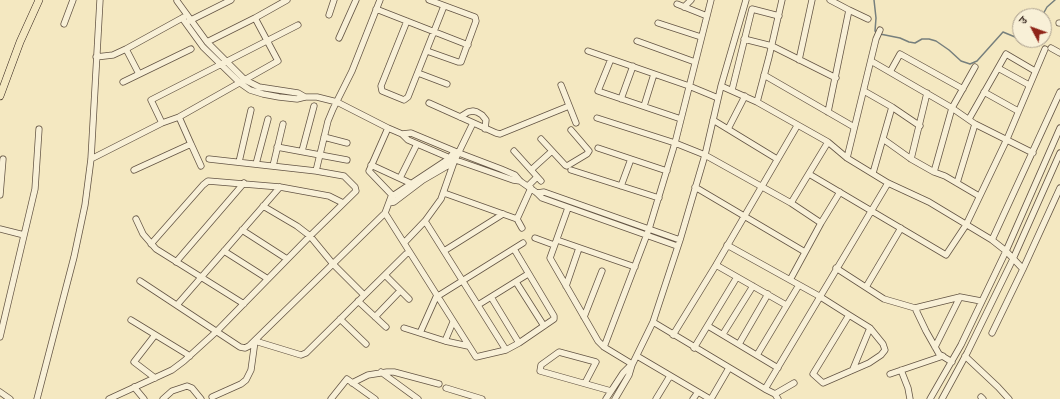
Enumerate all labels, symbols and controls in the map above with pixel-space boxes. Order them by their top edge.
north arrow [1012,8,1052,48]
text: उ [1017,14,1030,27]

